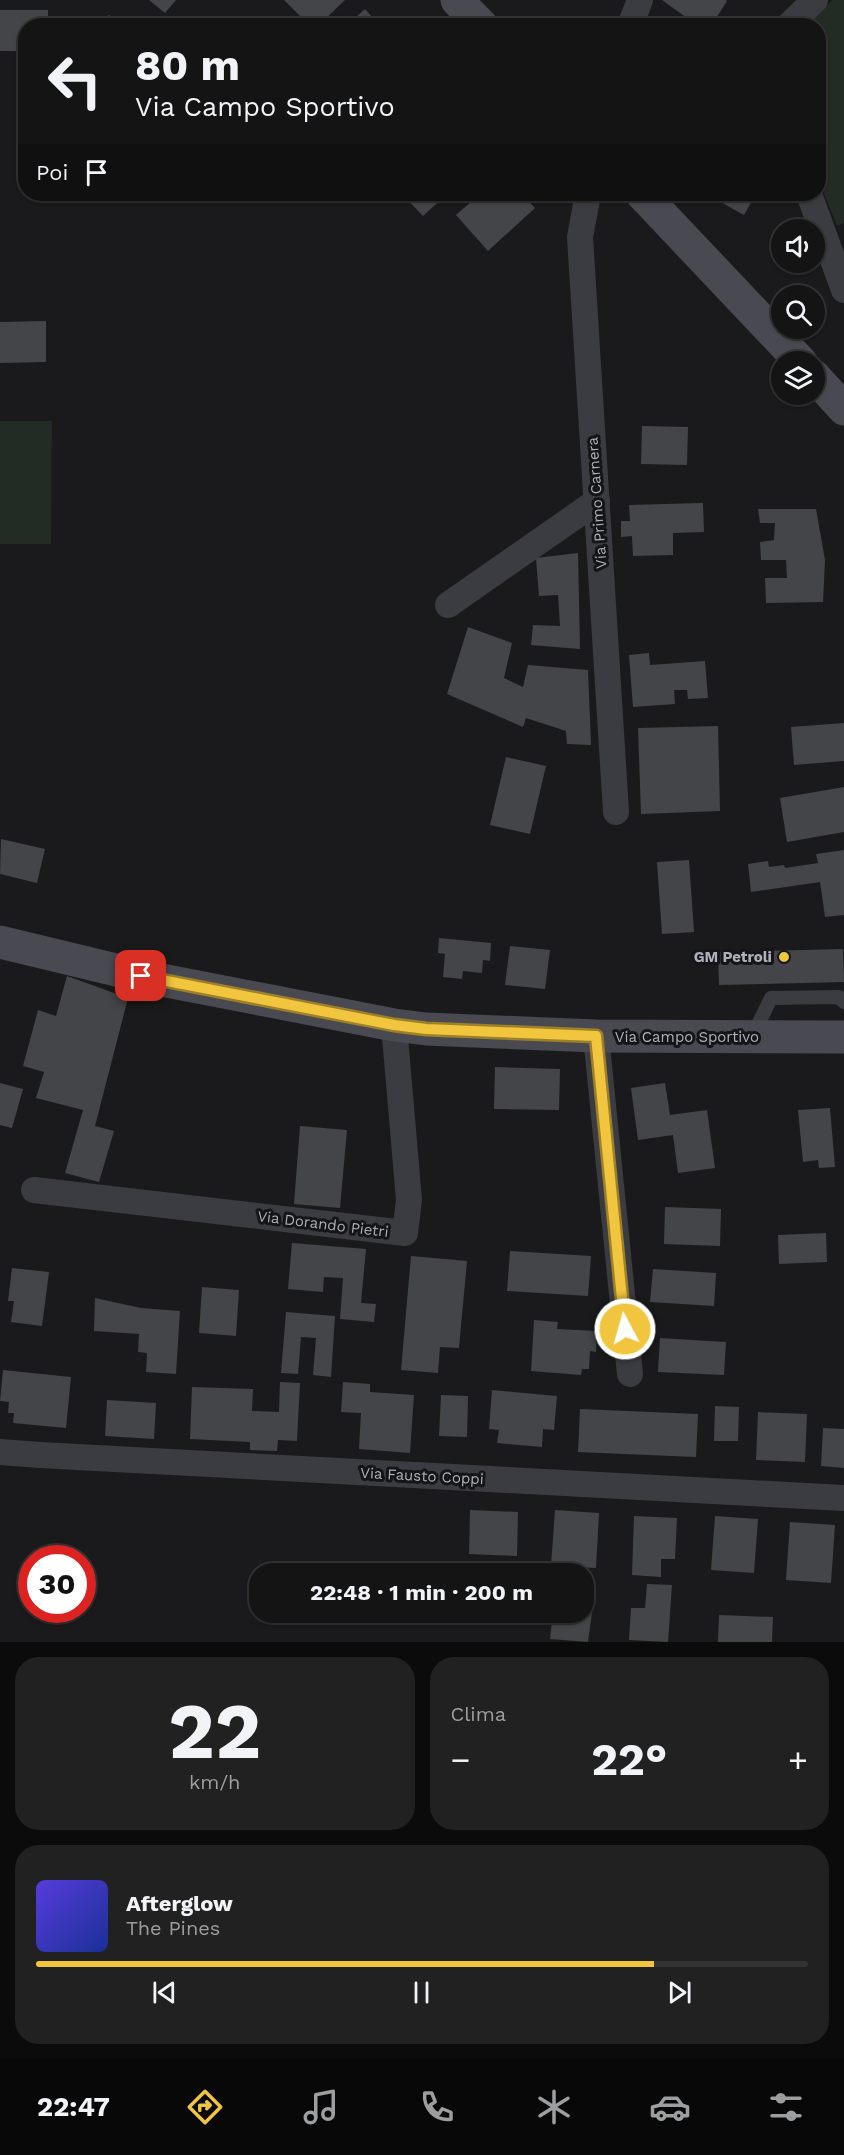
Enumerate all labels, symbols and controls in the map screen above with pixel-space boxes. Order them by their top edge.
text: 80 m [135,41,240,90]
icon: left [36,42,114,120]
text: Via Campo Sportivo [135,91,395,123]
icon: arrive [80,156,113,189]
text: Poi [36,160,68,185]
map controls [771,219,825,405]
button: sound [771,219,825,273]
button: search [771,285,825,339]
button: layers [771,351,825,405]
street label: Via Primo Carnera [583,436,611,569]
place label: GM Petroli [694,948,772,966]
pin [115,950,166,1001]
marker: GM Petroli [777,950,791,964]
icon: arrive [124,959,157,992]
street label: Via Campo Sportivo [615,1028,759,1046]
street label: Via Dorando Pietri [256,1207,390,1241]
position arrow [593,1297,657,1361]
street label: Via Fausto Coppi [360,1464,484,1488]
speed limit sign: 30 [18,1545,96,1623]
text: 22:48 · 1 min · 200 m [310,1580,533,1605]
text: 22 [168,1685,261,1777]
text: Clima [451,1702,506,1726]
text: 22° [591,1733,667,1786]
text: − [451,1740,470,1779]
text: + [788,1740,808,1779]
text: km/h [189,1770,241,1794]
text: Afterglow [126,1891,233,1916]
text: The Pines [126,1916,220,1940]
icon: previous [148,1976,181,2009]
icon: pause [405,1976,438,2009]
icon: next [663,1976,696,2009]
icon: directions [184,2086,226,2128]
icon: music [300,2086,342,2128]
icon: phone [416,2086,458,2128]
icon: climate [533,2086,575,2128]
icon: car [649,2086,691,2128]
icon: filters [765,2086,807,2128]
text: 22:47 [37,2091,110,2123]

